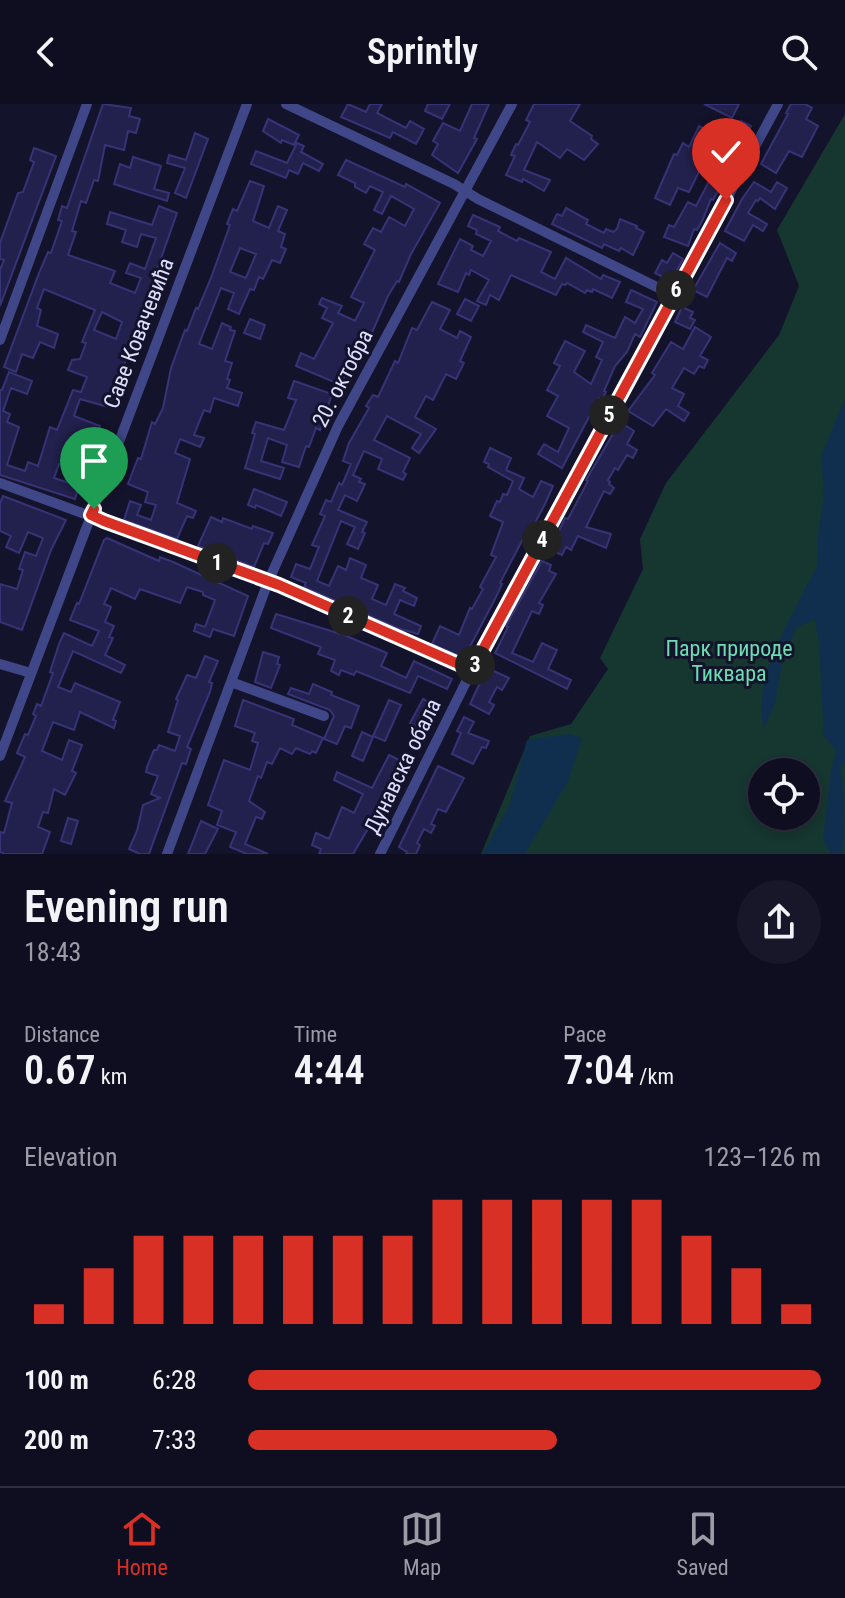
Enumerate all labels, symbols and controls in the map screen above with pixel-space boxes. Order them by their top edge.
icon: back [24,30,68,74]
icon: search [777,30,821,74]
text: Sprintly [367,31,478,73]
pin [692,118,760,200]
icon: check [704,130,748,174]
street label: Саве Ковачевића [98,255,179,412]
pin: 6 [656,270,696,310]
text: 6 [670,277,682,302]
street label: 20. октобра [307,325,378,431]
pin: 5 [589,395,629,435]
text: 5 [603,402,615,427]
pin [60,427,128,509]
icon: arrive [72,439,116,483]
pin: 4 [522,520,562,560]
text: 4 [536,527,548,552]
pin: 1 [197,543,237,583]
text: 1 [211,550,223,575]
pin: 2 [328,596,368,636]
text: 2 [342,603,354,628]
park label: Парк природе Тиквара [665,636,793,686]
pin: 3 [455,645,495,685]
text: 3 [469,652,481,677]
street label: Дунавска обала [359,695,446,838]
map controls [748,758,820,830]
button: locate [748,758,820,830]
button: share [737,880,821,964]
text: Evening run [24,881,229,933]
text: 18:43 [24,937,81,967]
text: Distance [24,1022,100,1047]
text: Time [294,1022,337,1047]
text: Pace [563,1022,606,1047]
text: 0.67 [24,1047,96,1094]
text: 4:44 [294,1047,365,1094]
text: 7:04 [563,1047,634,1094]
text: km [96,1064,127,1089]
text: /km [634,1064,674,1089]
text: Elevation [24,1142,118,1172]
text: 123–126 m [704,1142,821,1172]
text: 100 m [24,1365,89,1395]
text: 6:28 [152,1365,197,1395]
text: 200 m [24,1425,89,1455]
text: 7:33 [152,1425,197,1455]
tab: Home [116,1507,168,1580]
tab: Map [400,1507,444,1580]
tab: Saved [677,1507,729,1580]

